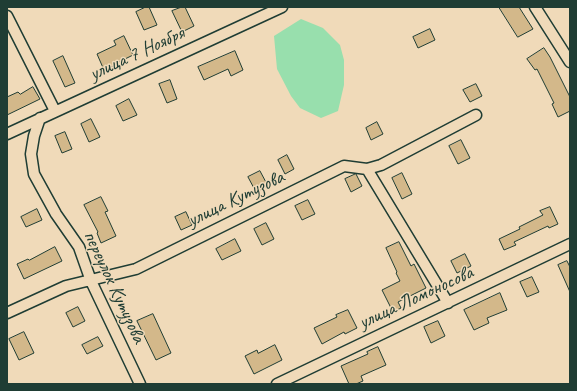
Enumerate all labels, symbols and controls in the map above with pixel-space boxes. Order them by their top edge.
street label: улица 7 Ноября [86,22,188,86]
street label: улица Кутузова [184,165,288,233]
street label: переулок Кутузова [77,227,151,347]
street label: улица Ломоносова [355,261,477,335]

